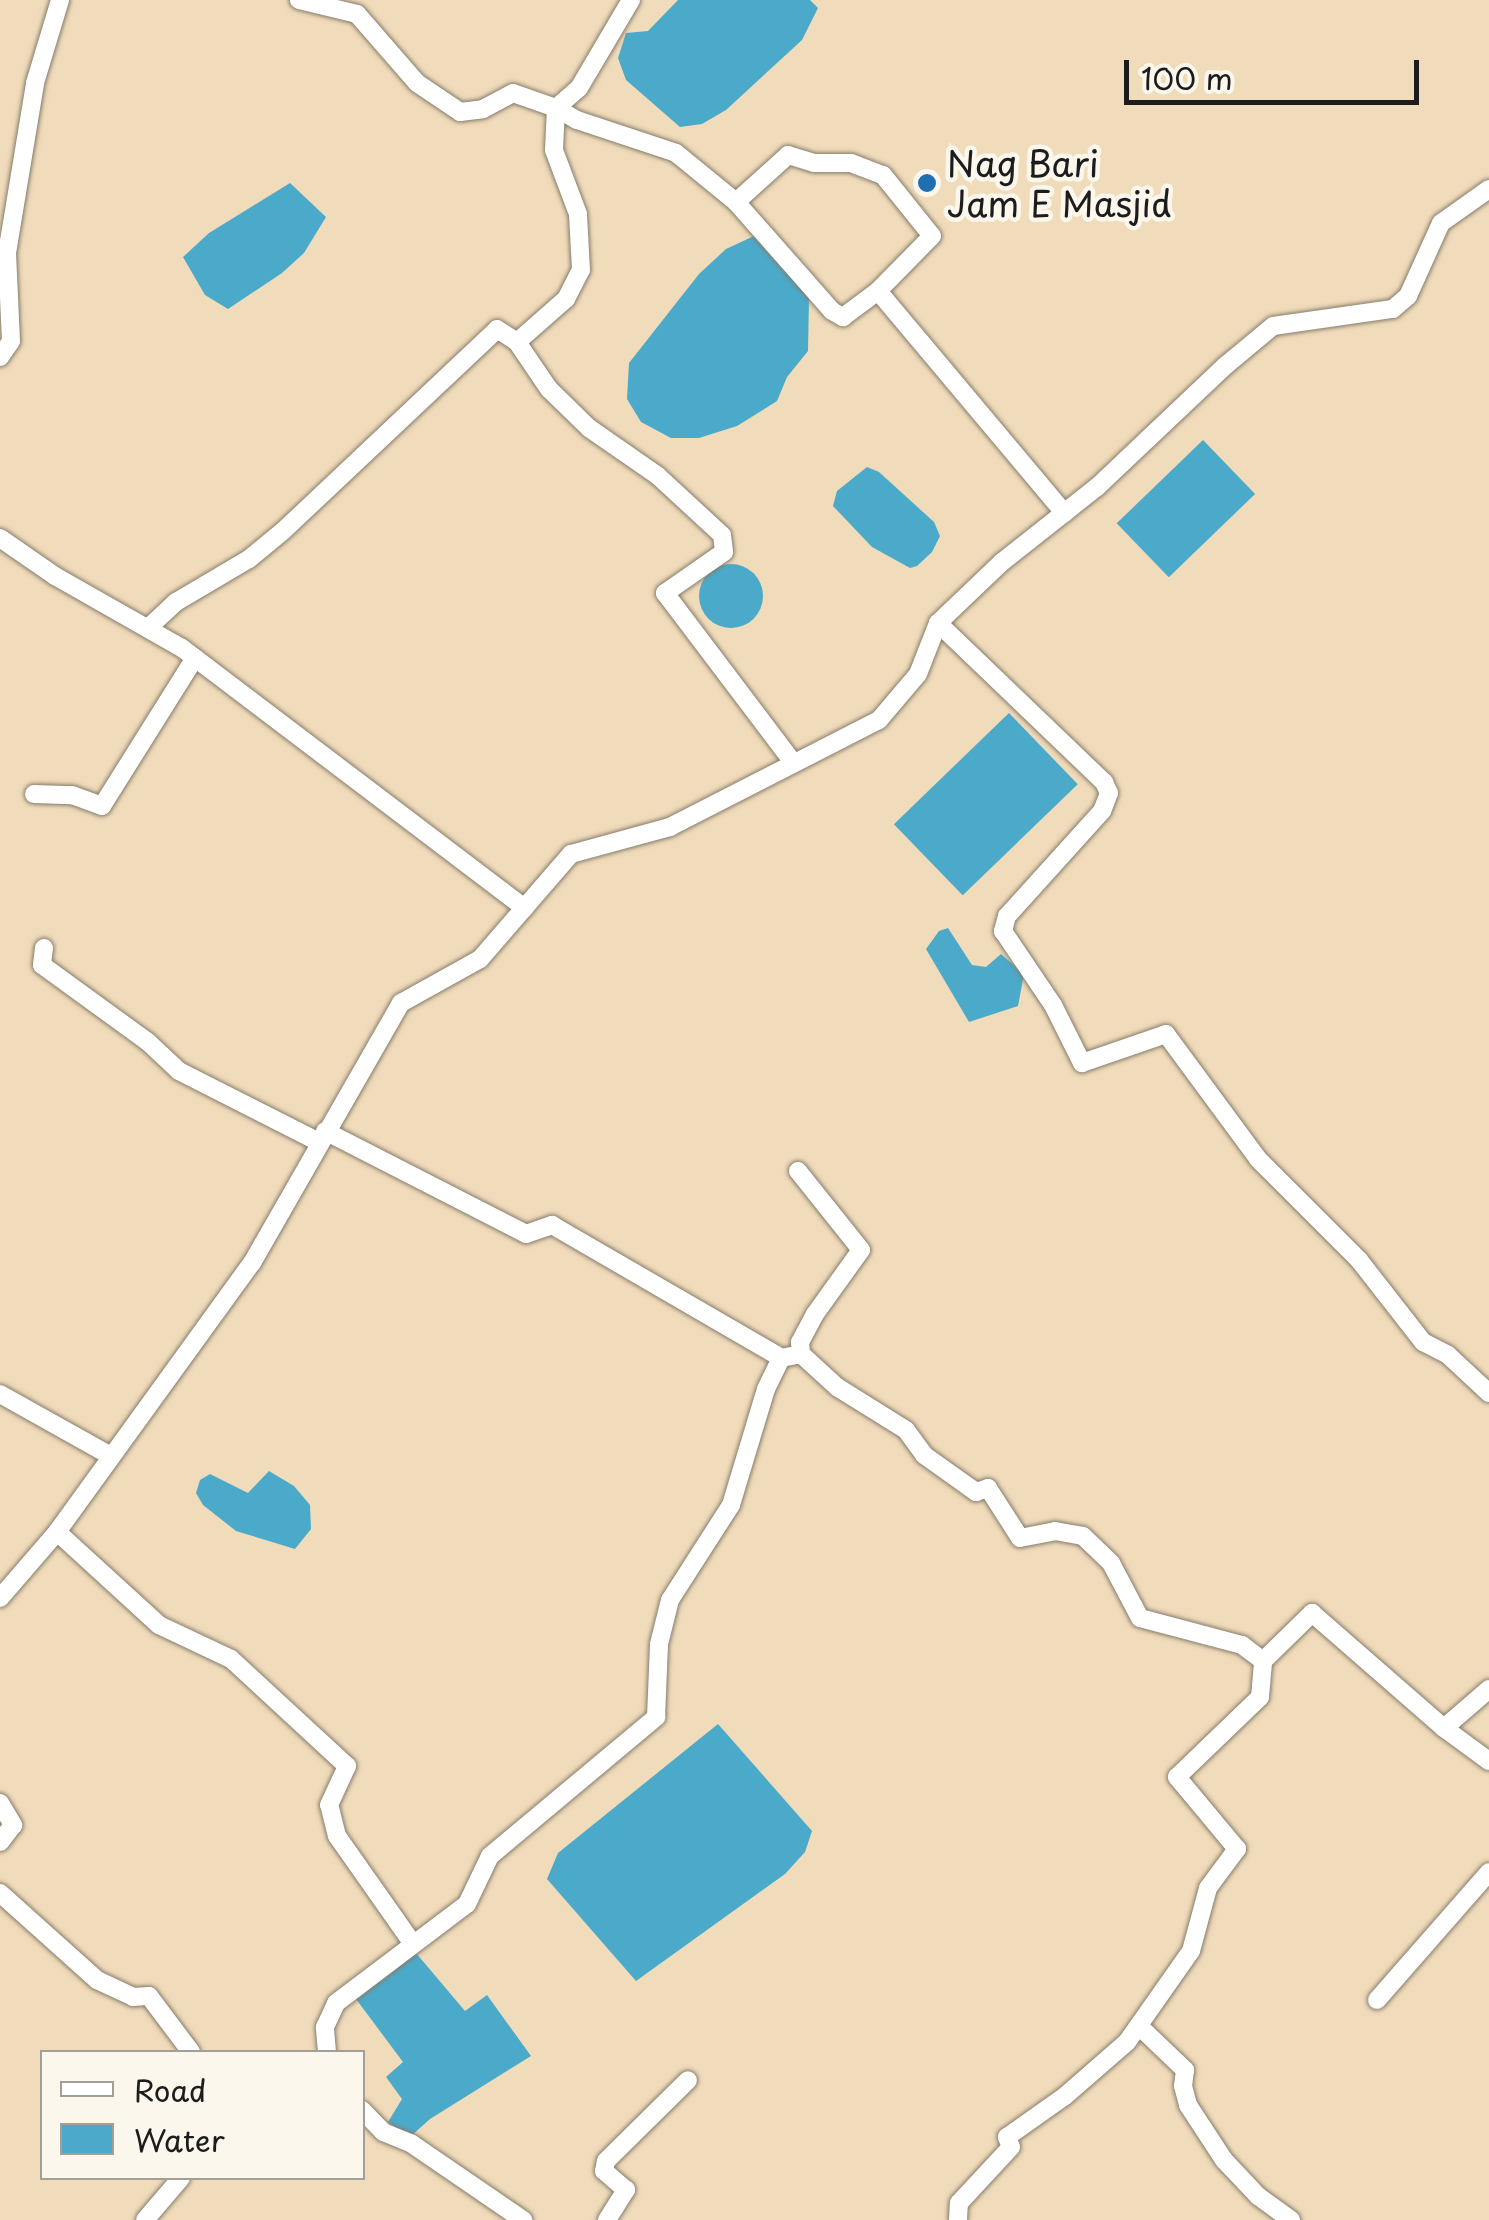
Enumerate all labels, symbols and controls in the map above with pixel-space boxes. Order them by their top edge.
scale bar [1129,40,1424,102]
text: 100 m [1141,55,1233,100]
place label: Nag Bari Jam E Masjid [947,142,1177,224]
marker: Nag Bari Jam E Masjid [916,172,938,194]
legend [40,2050,365,2180]
text: Road [134,2067,207,2112]
text: Water [134,2117,225,2162]

